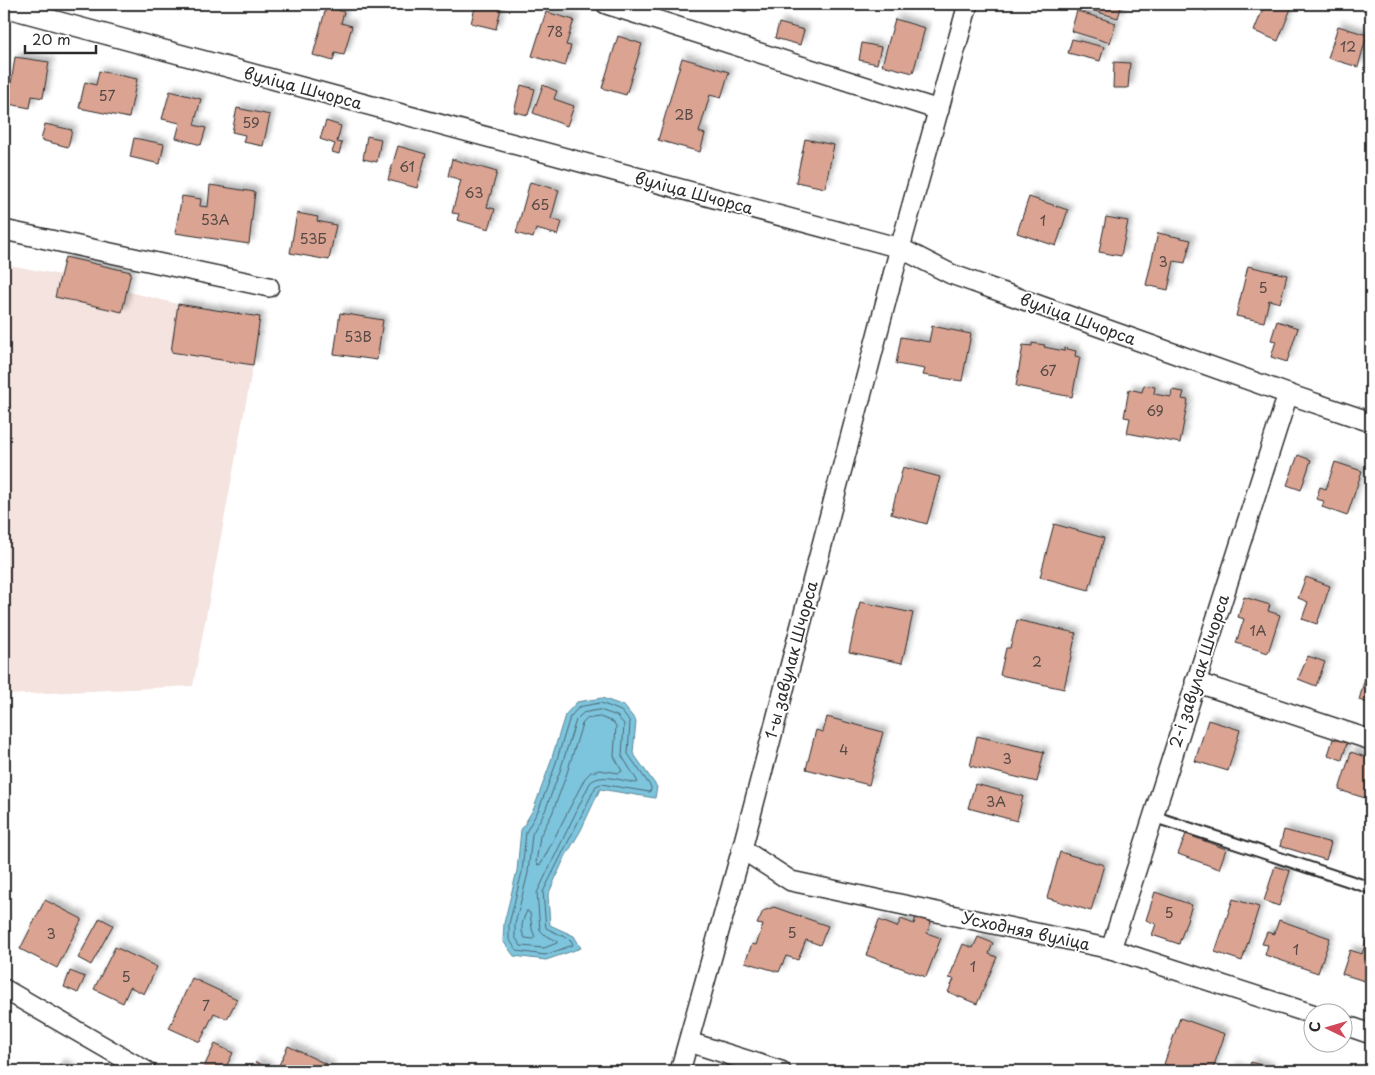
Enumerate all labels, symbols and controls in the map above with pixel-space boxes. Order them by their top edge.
house number: 78 [547,21,563,42]
scale bar [25,22,96,54]
text: 20 m [32,27,71,50]
house number: 12 [1340,36,1356,57]
street label: вуліца Шчорса [241,60,365,114]
house number: 57 [99,85,115,106]
house number: 2В [674,104,694,125]
house number: 59 [242,112,260,133]
house number: 61 [399,156,415,177]
street label: вуліца Шчорса [632,165,756,219]
house number: 63 [465,182,483,203]
house number: 65 [531,194,549,215]
house number: 53А [201,209,230,230]
house number: 1 [1040,210,1046,231]
house number: 53Б [299,228,327,249]
house number: 3 [1158,251,1168,272]
house number: 5 [1258,277,1268,298]
street label: вуліца Шчорса [1017,286,1140,350]
house number: 53В [344,326,372,347]
house number: 67 [1039,360,1057,381]
house number: 69 [1146,400,1164,421]
street label: 1-ы завулак Шчорса [757,578,823,742]
street label: 2-і завулак Шчорса [1162,591,1234,751]
house number: 1А [1249,620,1267,641]
house number: 2 [1032,651,1042,672]
house number: 4 [839,739,849,760]
house number: 3 [1002,748,1012,769]
house number: 3А [986,791,1006,812]
house number: 5 [1164,902,1174,923]
street label: Усходняя вуліца [960,905,1093,955]
house number: 5 [787,922,797,943]
house number: 3 [46,923,56,944]
house number: 1 [1293,939,1299,960]
house number: 1 [970,956,976,977]
house number: 5 [121,966,131,987]
house number: 7 [202,995,210,1016]
north arrow [1302,1002,1352,1052]
text: С [1304,1021,1325,1033]

